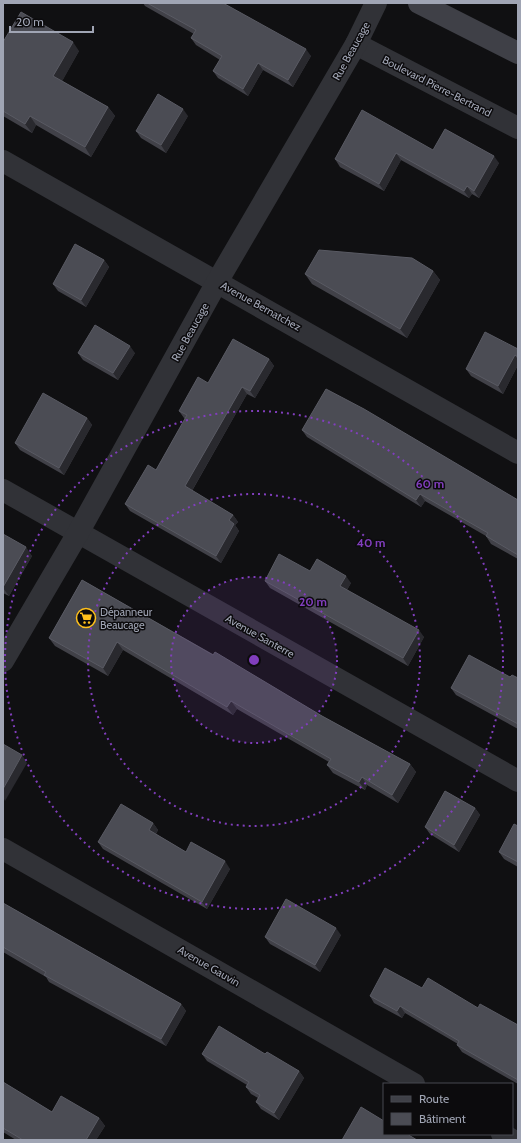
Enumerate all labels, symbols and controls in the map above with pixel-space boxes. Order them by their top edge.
scale bar [10,8,93,34]
text: 20 m [16,14,44,29]
street label: Rue Beaucage [329,19,373,83]
street label: Boulevard Pierre-Bertrand [380,52,494,120]
street label: Avenue Bernatchez [218,278,304,334]
street label: Rue Beaucage [168,300,212,364]
text: 60 m [416,476,444,491]
text: 40 m [356,535,386,550]
text: 20 m [299,594,327,609]
place label: Dépanneur Beaucage [100,605,153,632]
supermarket icon: Dépanneur Beaucage [75,607,97,629]
street label: Avenue Santerre [223,611,297,661]
centre of rings [247,653,261,667]
street label: Avenue Gauvin [175,943,243,989]
legend [383,1083,513,1135]
text: Route [419,1091,449,1106]
text: Bâtiment [419,1111,466,1126]

